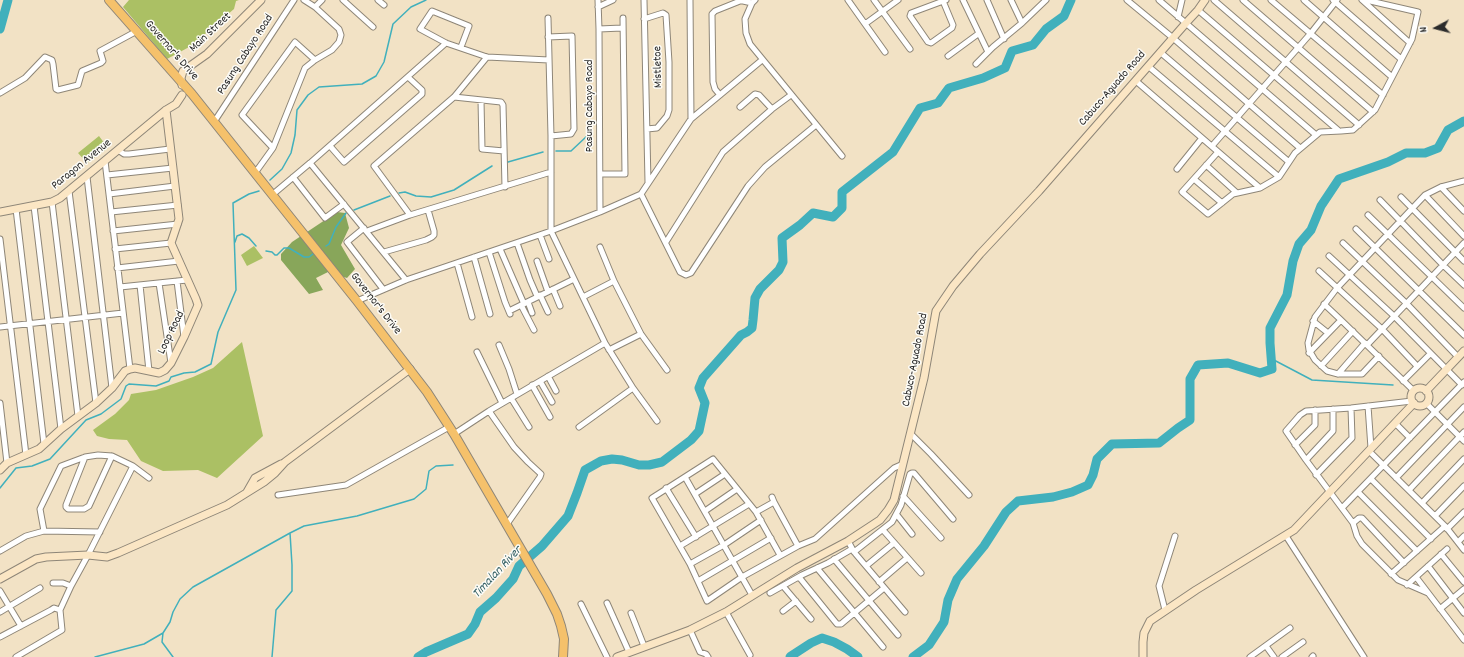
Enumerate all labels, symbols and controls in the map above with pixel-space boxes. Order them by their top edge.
north arrow [1416,8,1456,48]
street label: Main Street [187,10,235,56]
street label: Pasung Cabayo Road [215,12,277,98]
street label: Governor's Drive [141,18,201,84]
text: N [1416,26,1432,33]
street label: Mistletoe [651,46,667,88]
street label: Cabuco-Aguado Road [1076,48,1150,130]
street label: Pasung Cabayo Road [583,60,597,152]
street label: Paragon Avenue [49,136,115,194]
street label: Governor's Drive [346,270,404,338]
street label: Loop Road [155,309,189,357]
street label: Cabuco-Aguado Road [900,312,932,408]
water label: Timalan River [470,544,526,602]

